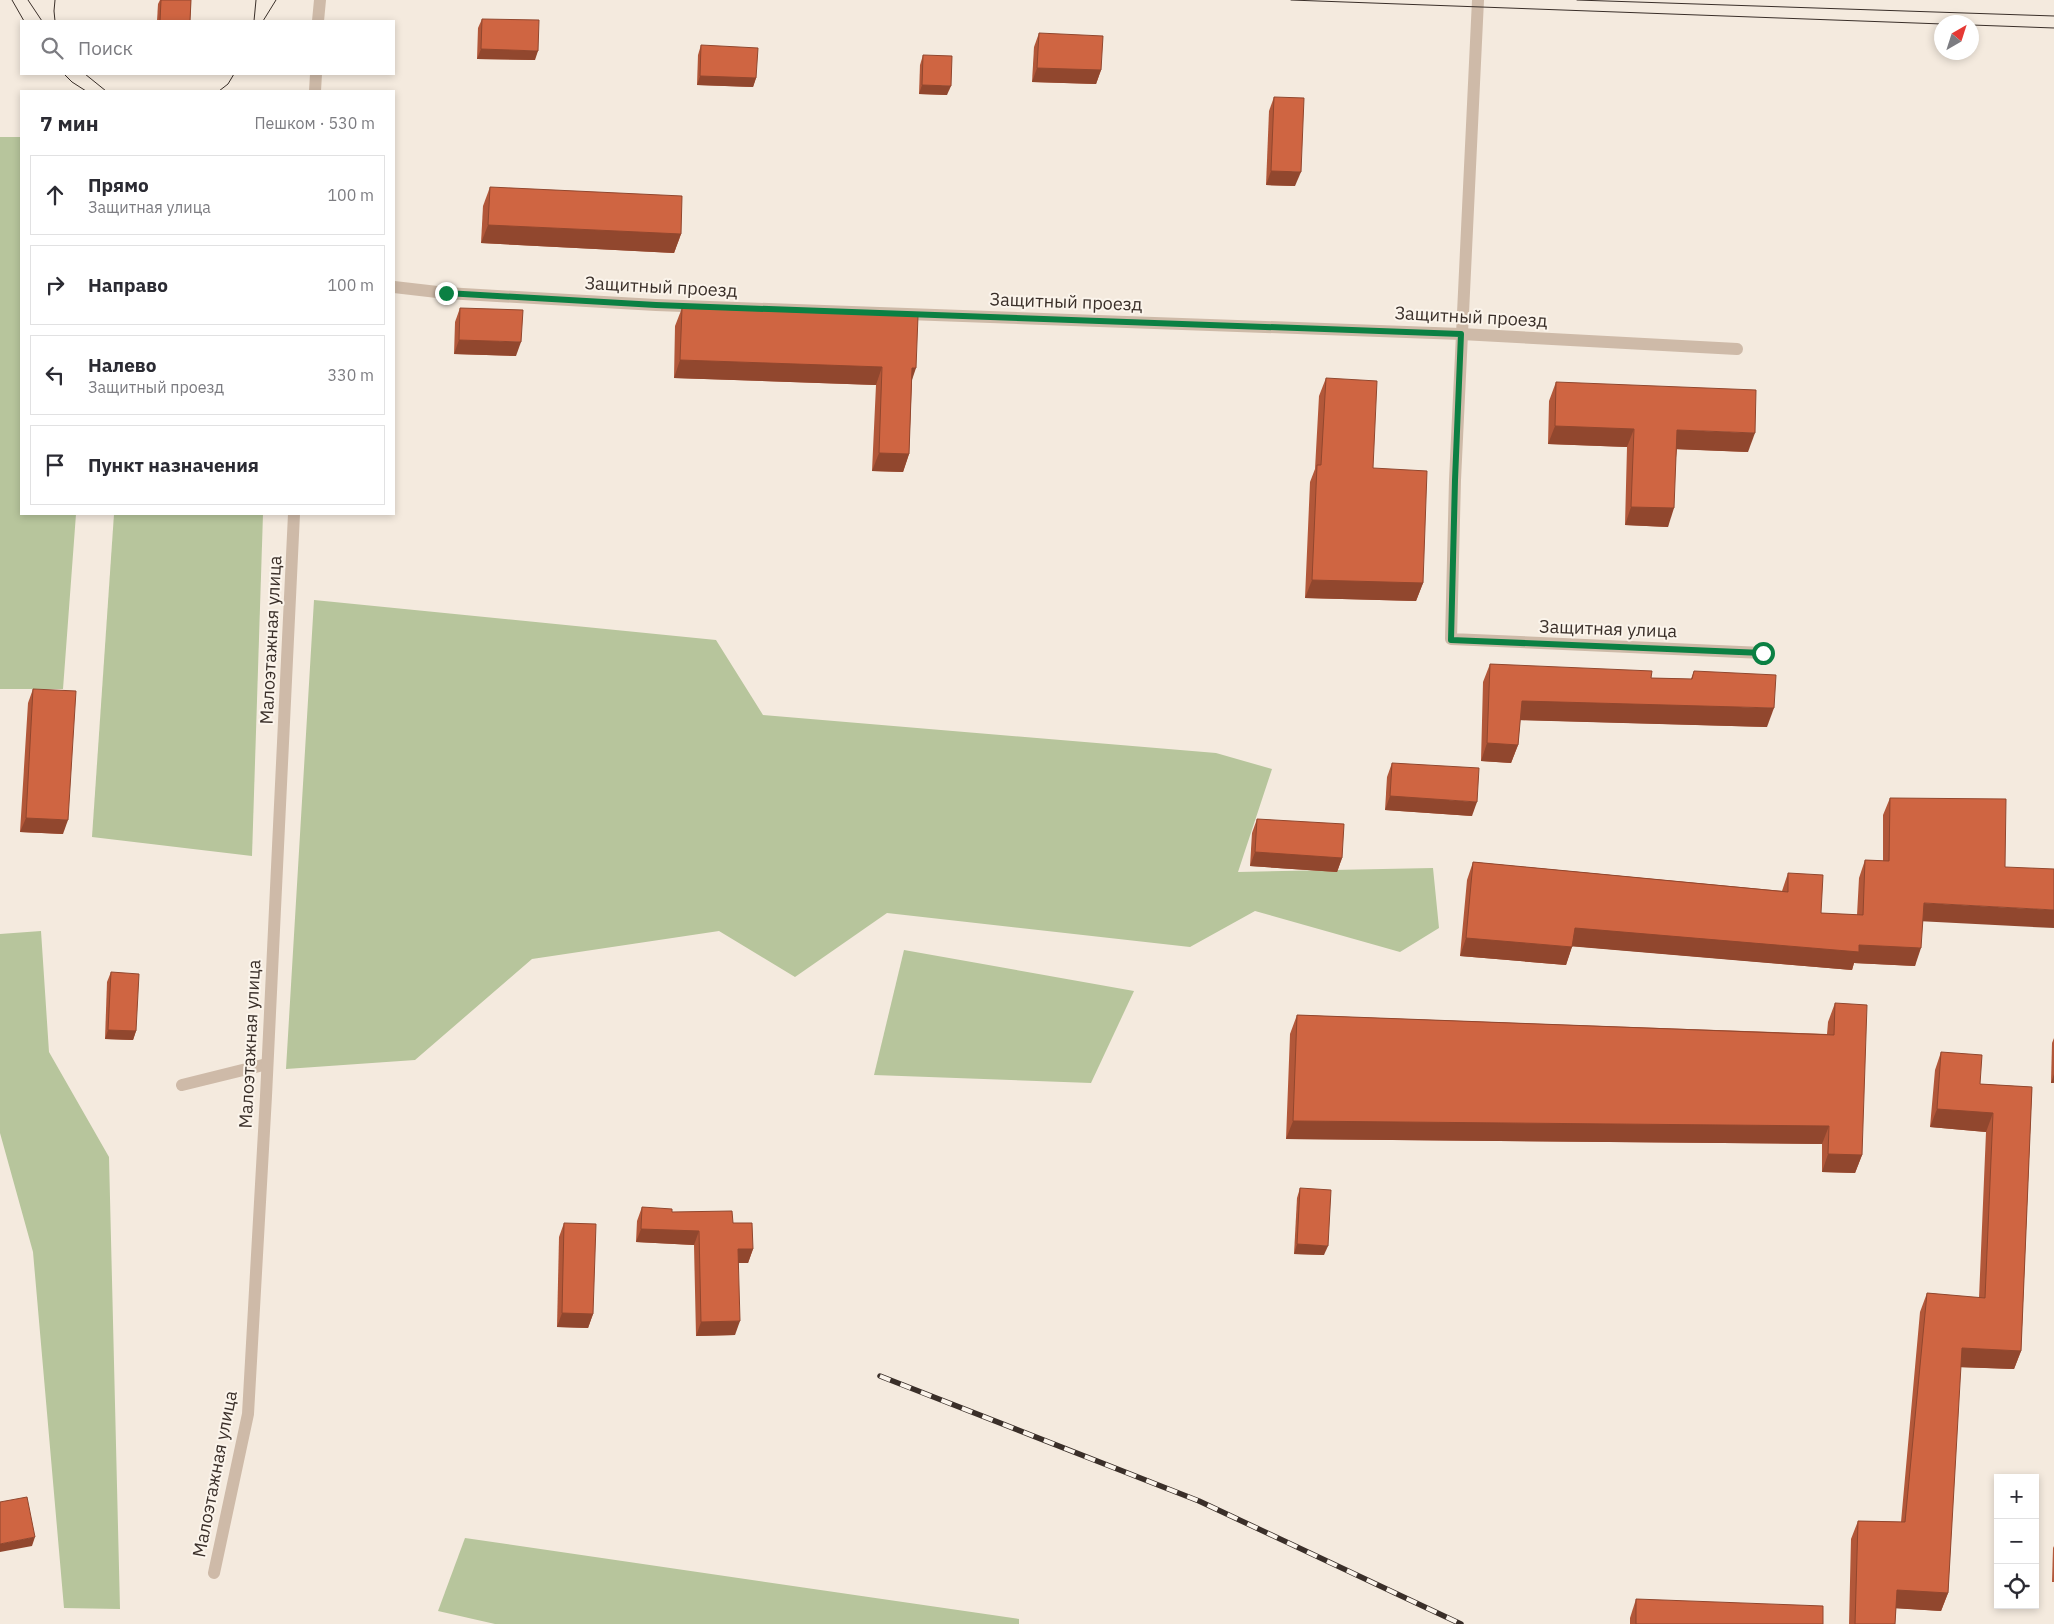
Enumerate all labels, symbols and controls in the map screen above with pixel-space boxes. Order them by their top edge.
north arrow [1934,15,1979,60]
search box [20,20,395,75]
icon: search [38,34,66,62]
text: Поиск [78,36,133,60]
text: 7 мин [40,109,99,137]
text: Пешком · 530 m [254,113,375,133]
text: Прямо [88,173,149,197]
icon: ahead [41,181,69,209]
text: 100 m [327,185,374,205]
text: Защитная улица [88,197,211,217]
icon: right [41,271,69,299]
street label: Защитный проезд [584,271,738,302]
text: Направо [88,273,168,297]
text: 100 m [327,275,374,295]
route end [435,282,458,305]
street label: Защитный проезд [989,287,1143,316]
street label: Защитный проезд [1394,301,1548,332]
text: Налево [88,353,157,377]
icon: left [41,361,69,389]
text: 330 m [327,365,374,385]
text: Защитный проезд [88,377,224,397]
icon: arrive [41,451,69,479]
text: Пункт назначения [88,453,259,477]
street label: Малоэтажная улица [255,555,286,725]
street label: Защитная улица [1539,615,1678,642]
route start [1752,642,1775,665]
street label: Малоэтажная улица [234,959,265,1129]
street label: Малоэтажная улица [187,1388,242,1559]
map controls [1994,1474,2039,1609]
button: + [1994,1474,2039,1519]
button: − [1994,1519,2039,1564]
button: locate [1994,1564,2039,1609]

